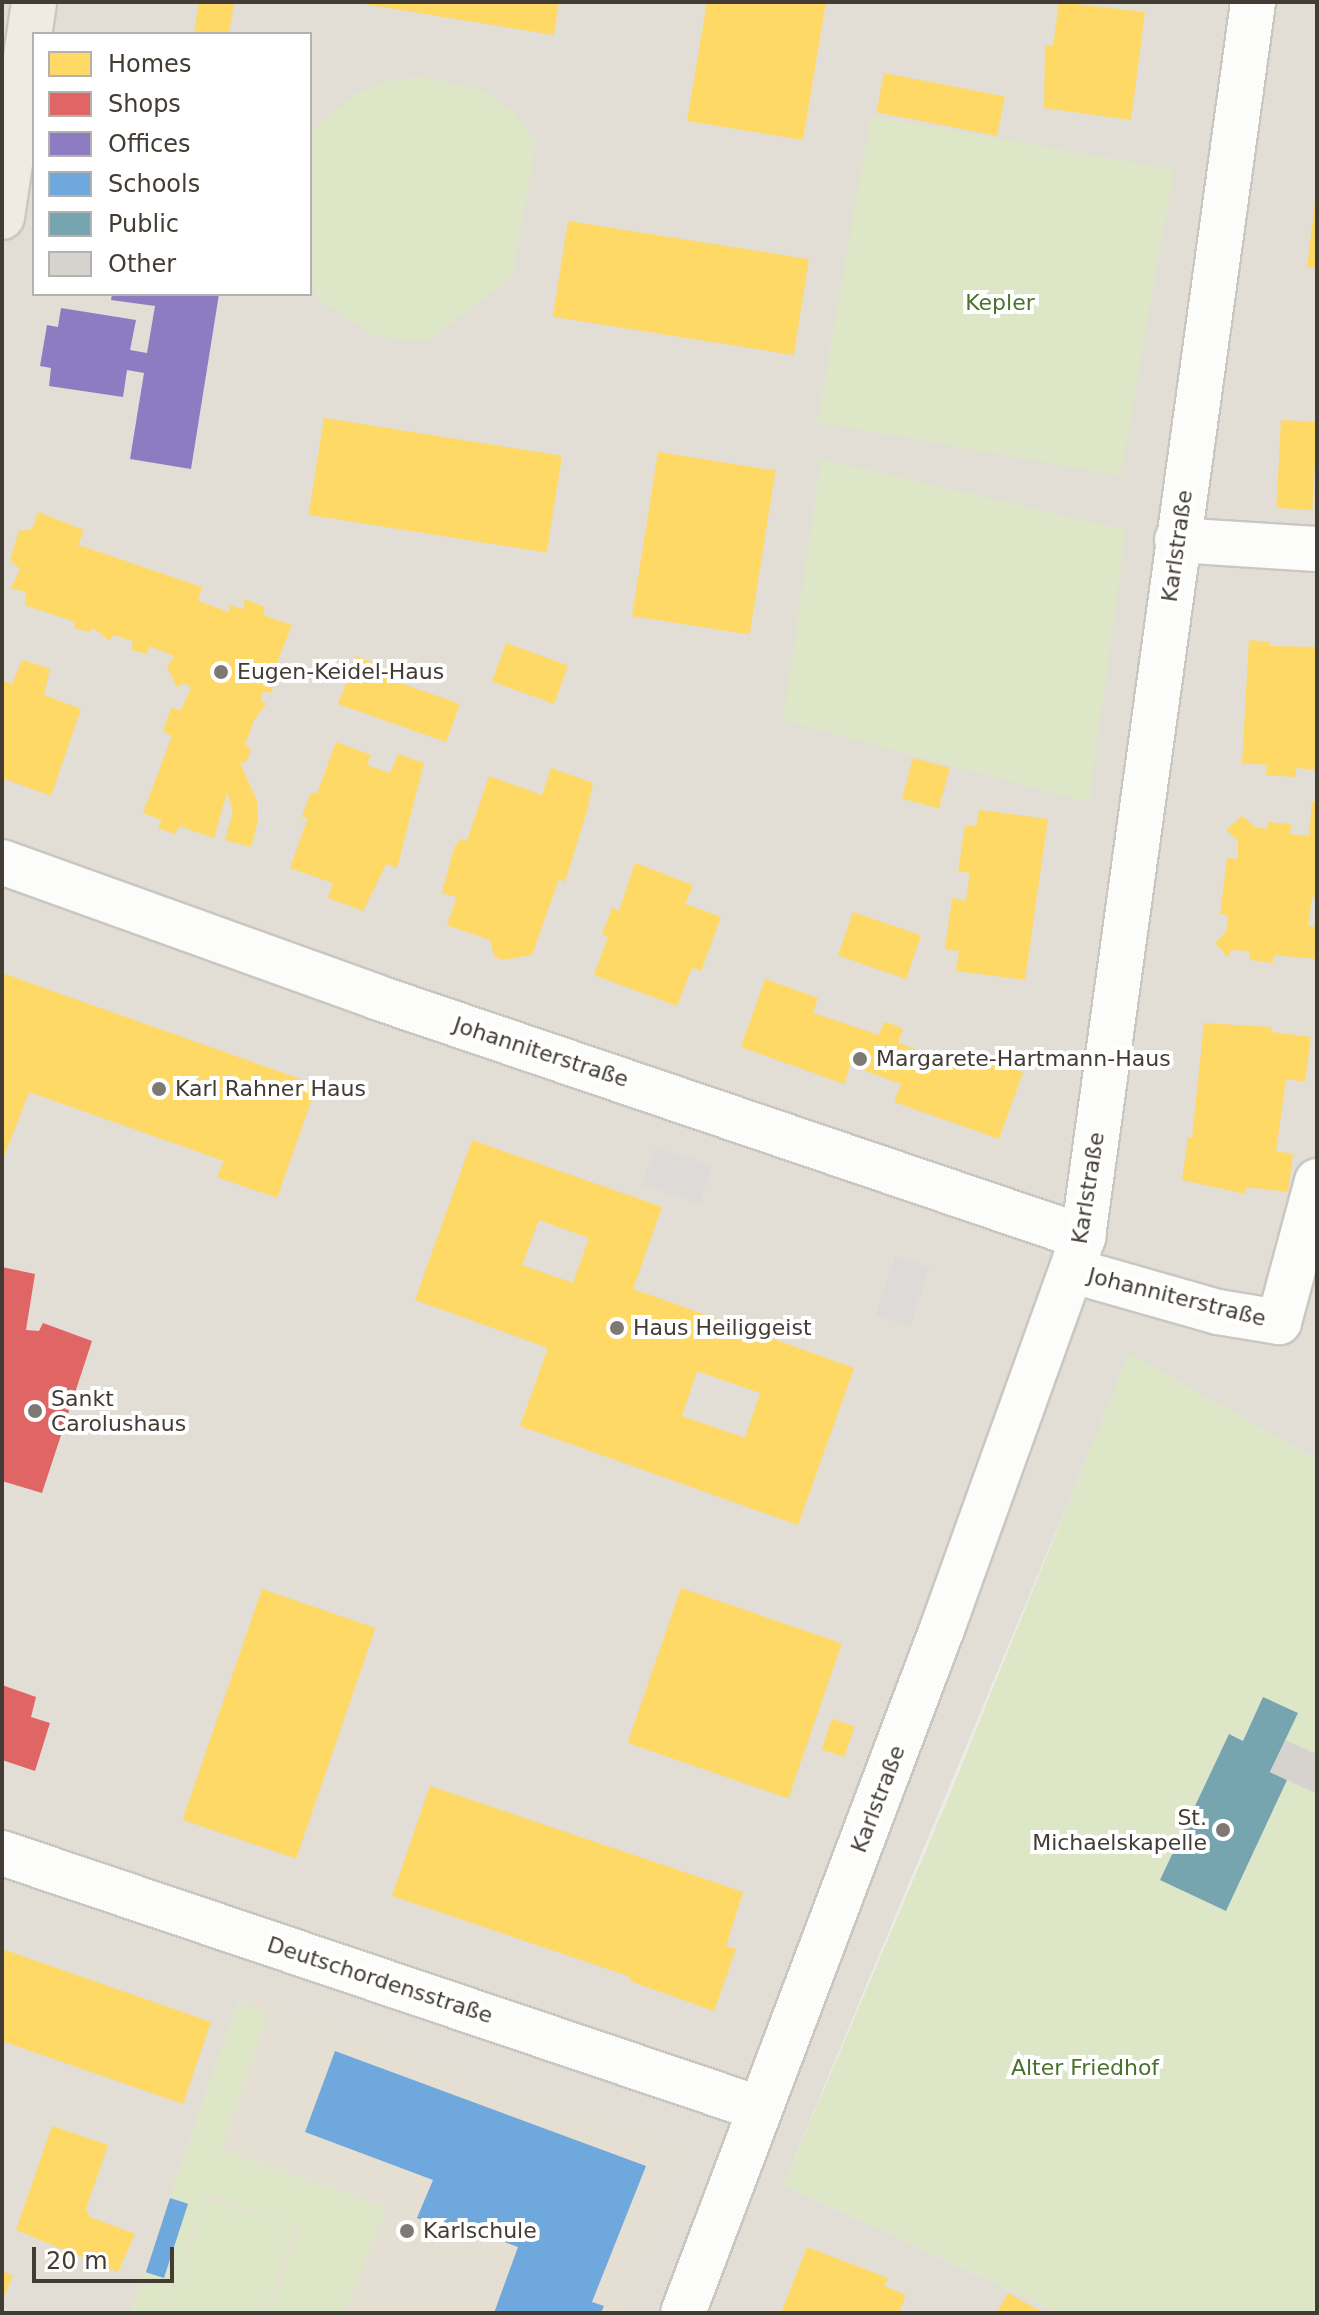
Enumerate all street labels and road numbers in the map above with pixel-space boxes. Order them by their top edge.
street label: Karlstraße [1156,488,1198,604]
street label: Johanniterstraße [450,1011,632,1093]
street label: Karlstraße [1066,1130,1110,1246]
street label: Johanniterstraße [1085,1262,1269,1332]
street label: Karlstraße [845,1742,911,1856]
street label: Deutschordensstraße [264,1931,496,2029]

